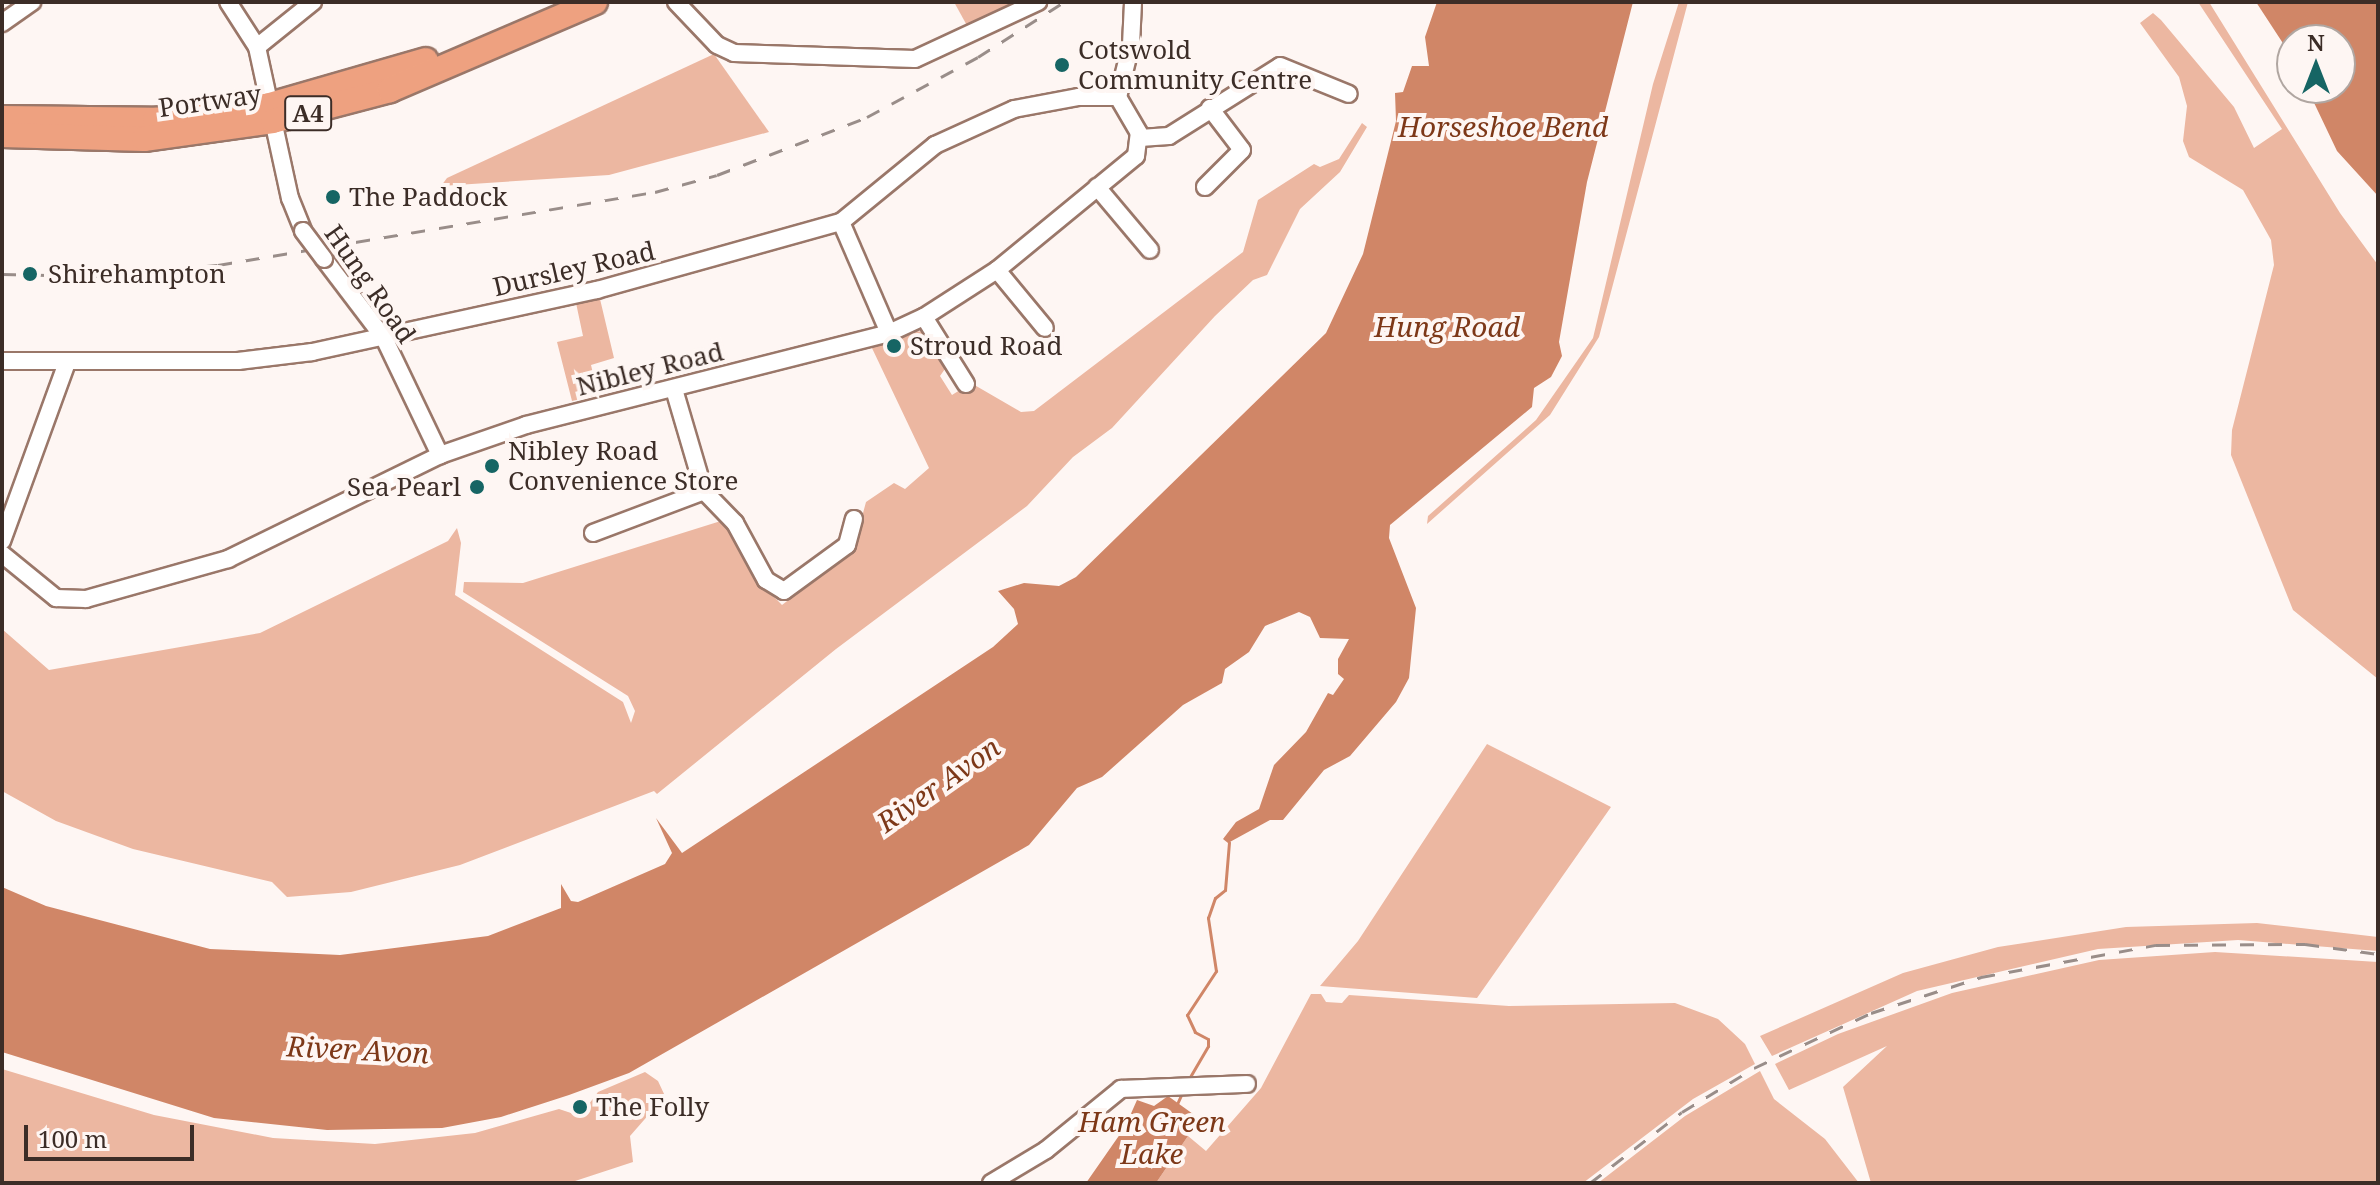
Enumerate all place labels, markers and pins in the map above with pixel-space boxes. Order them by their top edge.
place label: Cotswold Community Centre [1078,34,1312,96]
marker: Cotswold Community Centre [1053,56,1071,74]
place label: The Paddock [349,181,507,213]
marker: The Paddock [324,188,342,206]
place label: Shirehampton [48,258,226,290]
marker: Shirehampton [19,263,41,285]
place label: Stroud Road [910,330,1062,362]
marker: Stroud Road [885,337,903,355]
place label: Nibley Road Convenience Store [508,435,738,496]
marker: Nibley Road Convenience Store [483,457,501,475]
place label: Sea Pearl [347,471,461,503]
marker: Sea Pearl [468,478,486,496]
place label: The Folly [596,1091,709,1123]
marker: The Folly [571,1098,589,1116]

